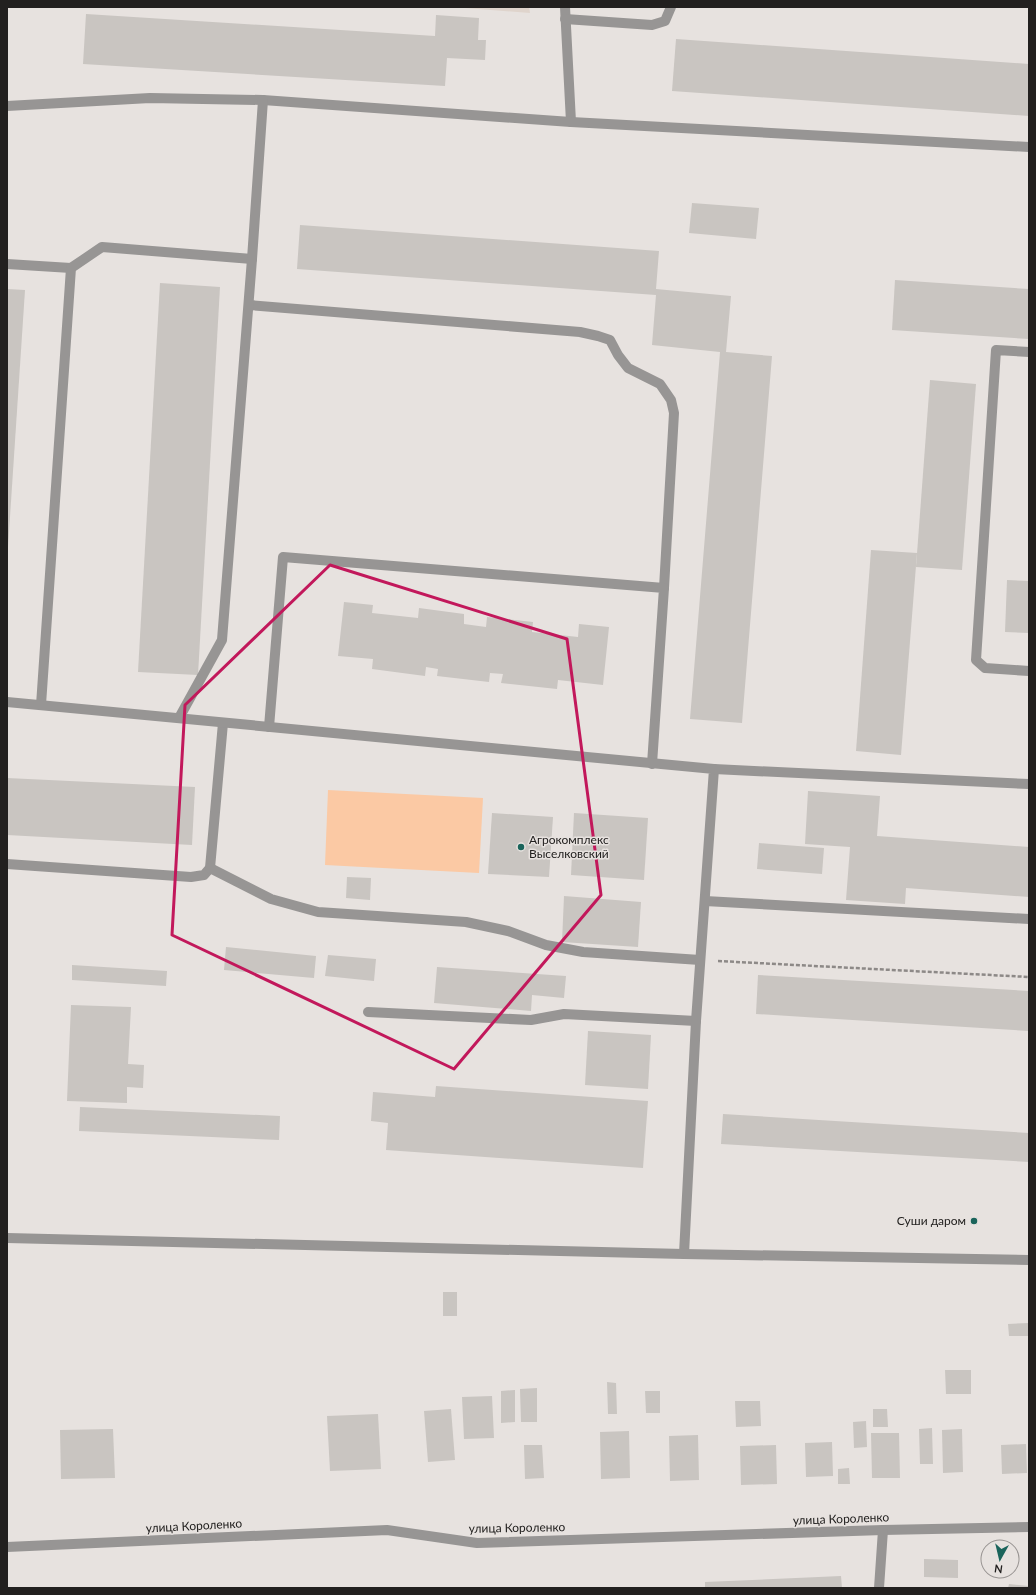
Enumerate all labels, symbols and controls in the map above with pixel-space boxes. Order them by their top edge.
place label: Агрокомплекс Выселковский [529,832,609,861]
marker: Агрокомплекс Выселковский [516,842,526,852]
place label: Суши даром [897,1213,966,1228]
marker: Суши даром [969,1216,979,1226]
street label: улица Короленко [793,1509,890,1528]
street label: улица Короленко [145,1515,243,1536]
street label: улица Короленко [469,1519,566,1536]
north arrow [980,1539,1020,1579]
text: N [993,1562,1004,1576]

